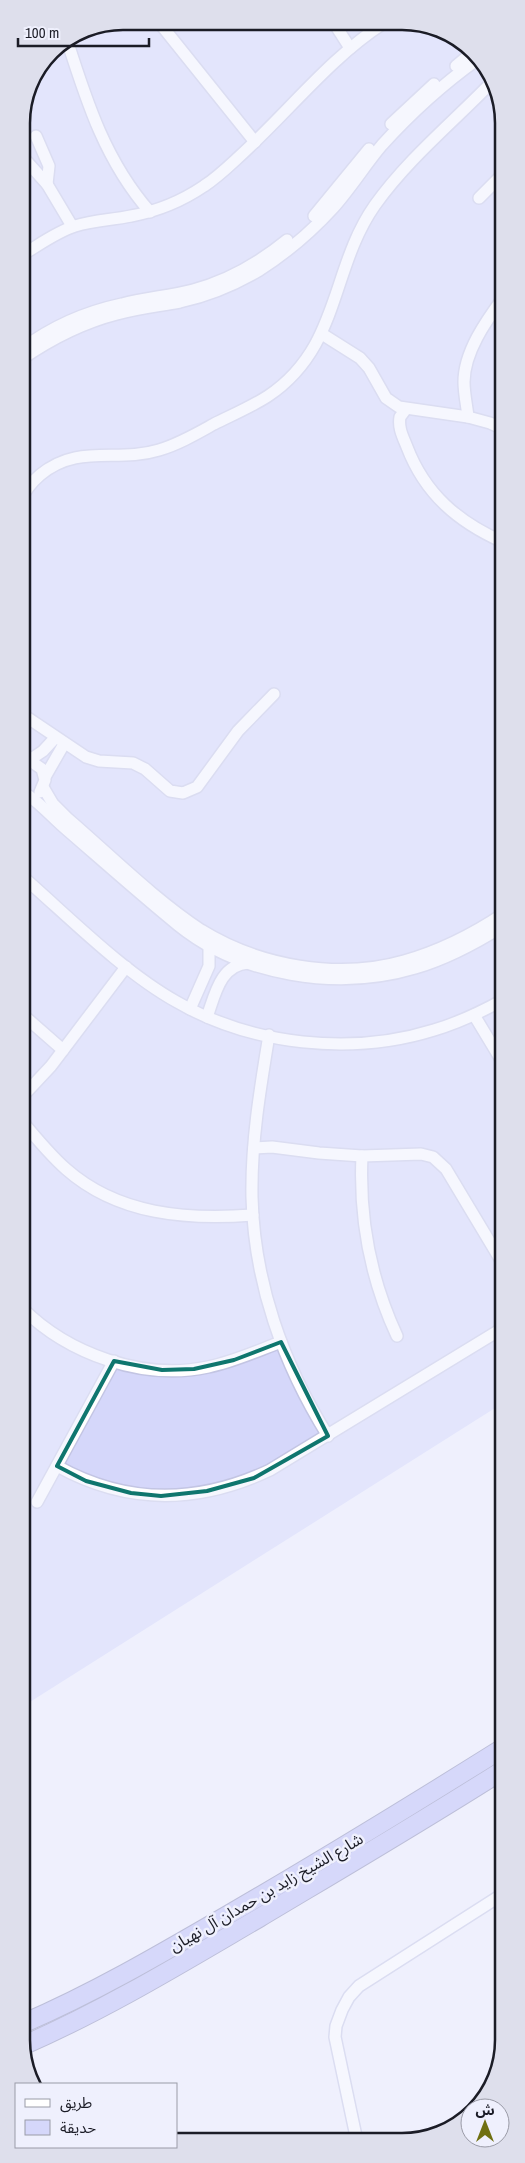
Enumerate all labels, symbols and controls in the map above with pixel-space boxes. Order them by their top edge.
scale bar [18,15,149,47]
text: 100 m [25,22,59,43]
street label: شارع الشيخ زايد بن حمدان آل نهيان [165,1827,368,1958]
legend [15,2083,178,2148]
text: طريق [60,2092,92,2113]
north arrow [460,2098,510,2148]
text: ش [475,2101,495,2119]
text: حديقة [60,2117,96,2138]

